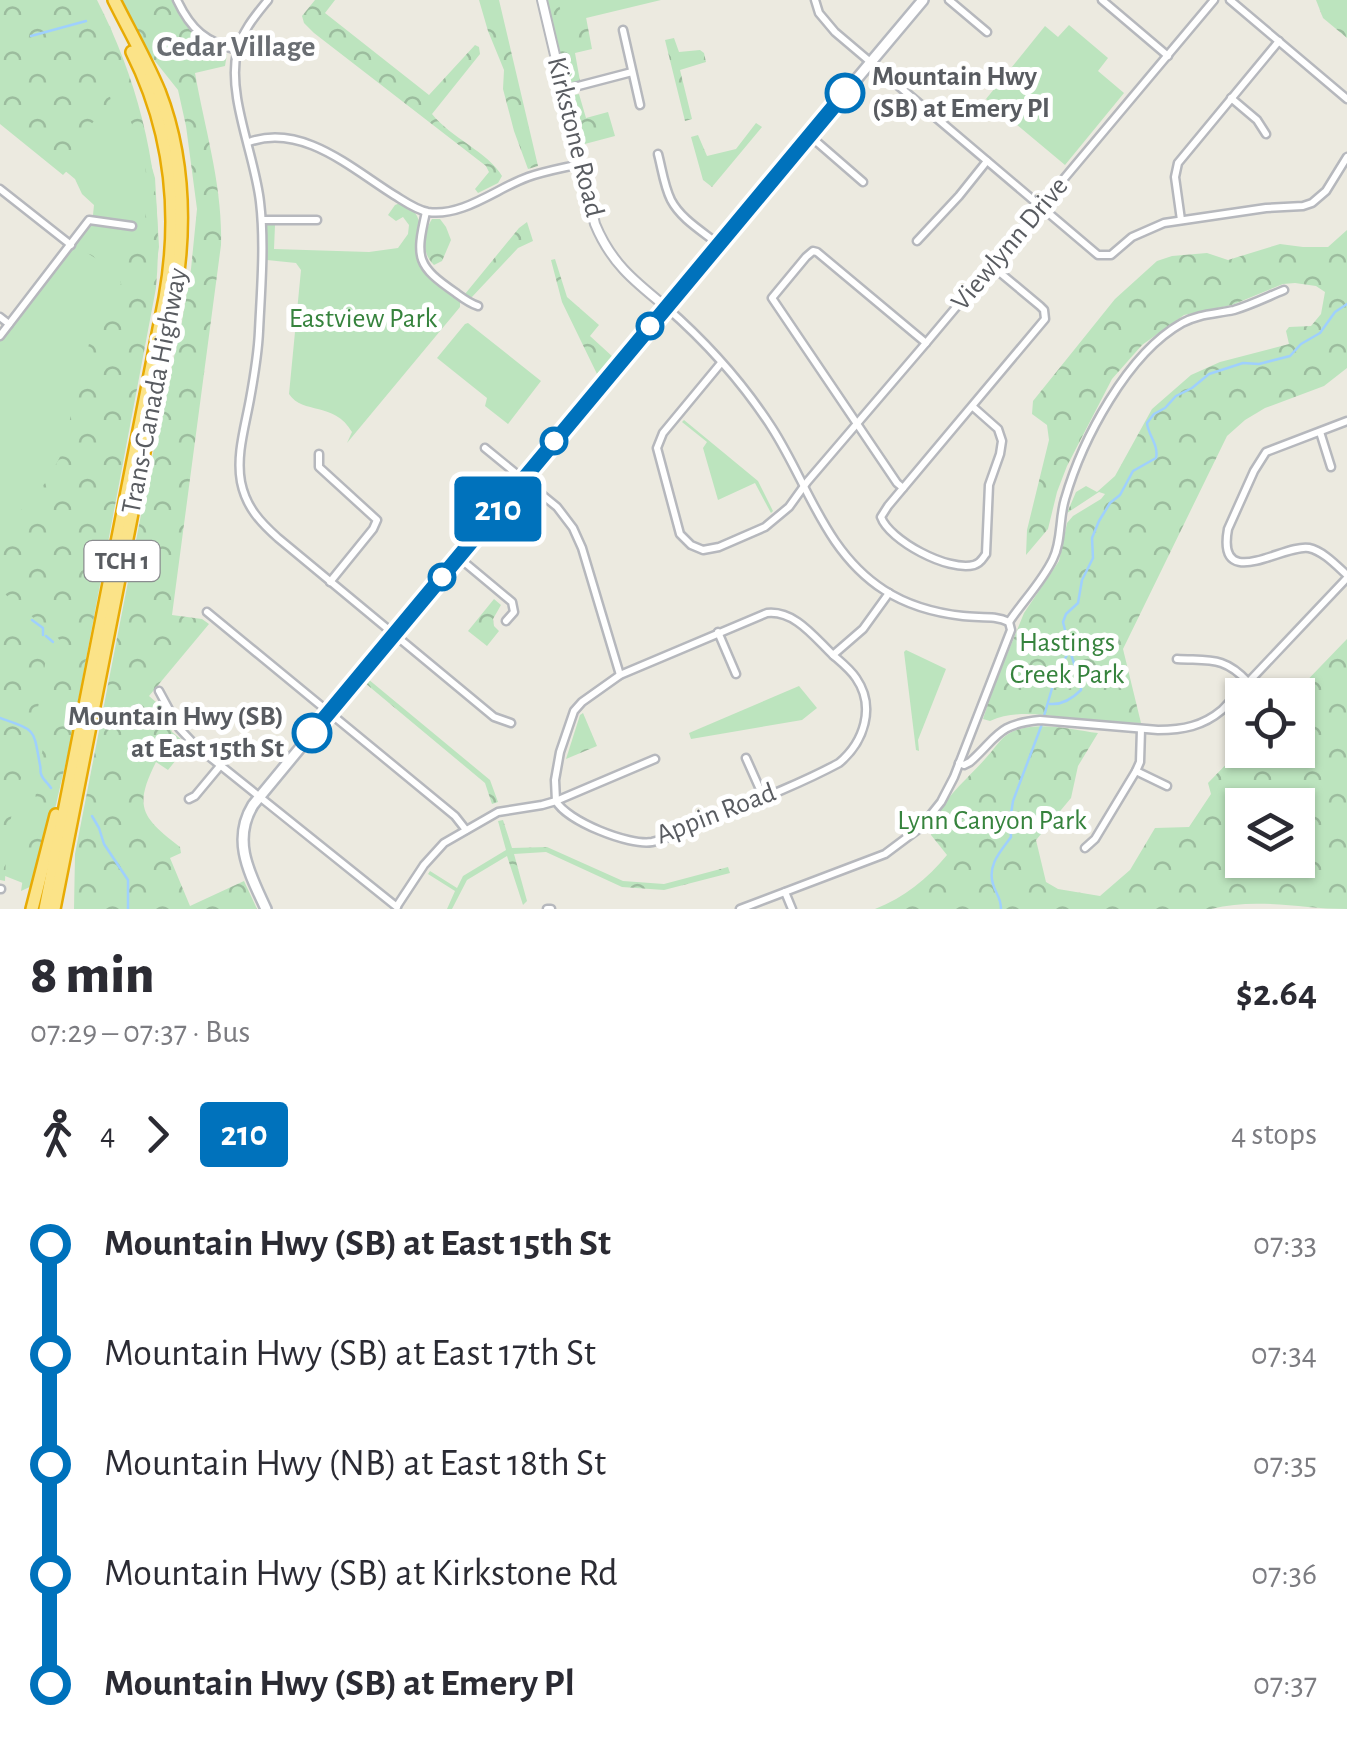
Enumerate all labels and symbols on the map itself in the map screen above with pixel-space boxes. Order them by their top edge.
district label: Cedar Village [157,32,315,62]
street label: Kirkstone Road [542,54,608,220]
place label: Mountain Hwy (SB) at Emery Pl [872,63,1050,123]
marker: Mountain Hwy (SB) at Emery Pl [826,74,864,112]
street label: Viewlynn Drive [946,172,1074,316]
street label: Trans-Canada Highway [117,266,193,516]
park label: Eastview Park [289,305,437,333]
unlabelled marker [637,313,663,339]
unlabelled marker [541,428,567,454]
line badge: 210 [440,476,556,542]
road number: TCH 1 [84,541,160,581]
unlabelled marker [429,564,455,590]
park label: Hastings Creek Park [1010,629,1124,689]
place label: Mountain Hwy (SB) at East 15th St [68,703,285,763]
marker: Mountain Hwy (SB) at East 15th St [293,714,331,752]
street label: Appin Road [652,778,780,850]
park label: Lynn Canyon Park [897,807,1087,835]

